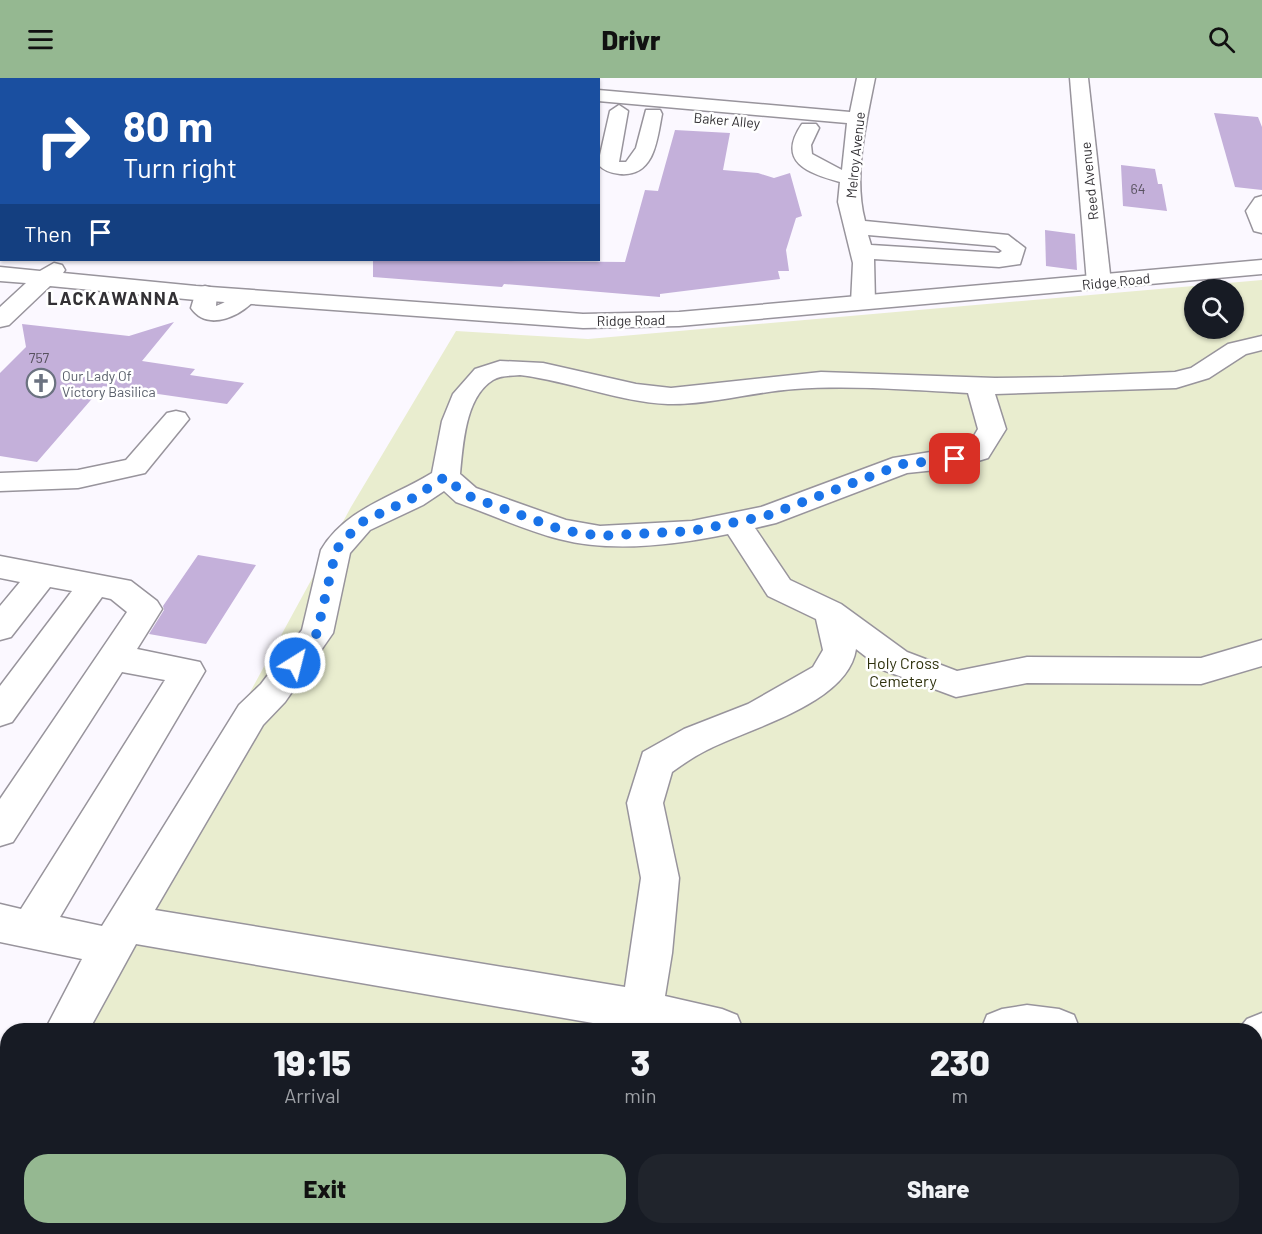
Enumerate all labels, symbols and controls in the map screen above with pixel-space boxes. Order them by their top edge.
icon: menu [24,23,57,56]
text: Drivr [601,23,661,55]
icon: search [1205,23,1238,56]
text: 80 m [123,100,213,150]
icon: right [24,102,102,180]
street label: Baker Alley [693,109,761,131]
street label: Melroy Avenue [842,111,868,199]
street label: Reed Avenue [1076,141,1102,221]
text: Turn right [123,151,237,183]
house number: 64 [1131,180,1145,197]
icon: arrive [84,216,117,249]
text: Then [24,220,72,246]
street label: Ridge Road [1081,269,1151,293]
map controls [1184,279,1244,339]
button: search [1184,279,1244,339]
district label: LACKAWANNA [47,287,181,309]
street label: Ridge Road [597,311,665,329]
house number: 757 [29,349,50,366]
church icon: Our Lady Of Victory Basilica [25,367,57,399]
place label: Our Lady Of Victory Basilica [62,367,156,400]
pin [929,433,980,484]
icon: arrive [938,442,971,475]
position arrow [263,631,327,695]
park label: Holy Cross Cemetery [867,653,939,690]
text: 19:15 [273,1040,351,1083]
text: 3 [631,1040,650,1083]
text: 230 [930,1040,990,1083]
text: Arrival [284,1083,340,1107]
text: min [624,1083,657,1107]
text: m [951,1083,968,1107]
button: Exit [24,1154,626,1223]
button: Share [638,1154,1239,1223]

